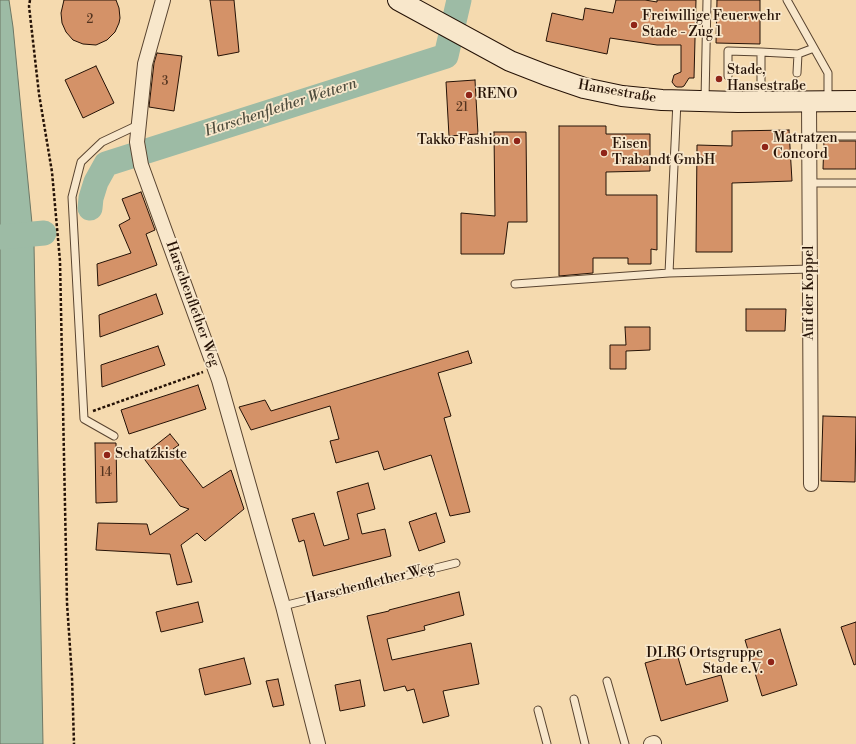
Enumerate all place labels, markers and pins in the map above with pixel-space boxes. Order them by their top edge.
place label: Freiwillige Feuerwehr Stade - Zug 1 [642,9,781,42]
marker: Freiwillige Feuerwehr Stade - Zug 1 [629,20,639,30]
place label: Stade, Hansestraße [727,63,806,96]
marker: Stade, Hansestraße [714,74,724,84]
place label: RENO [477,87,517,103]
marker: RENO [464,90,474,100]
place label: Matratzen Concord [773,131,838,164]
place label: Takko Fashion [417,133,509,149]
marker: Takko Fashion [512,136,522,146]
place label: Eisen Trabandt GmbH [612,137,715,170]
marker: Matratzen Concord [760,142,770,152]
marker: Eisen Trabandt GmbH [599,148,609,158]
place label: Schatzkiste [115,447,187,463]
marker: Schatzkiste [102,450,112,460]
place label: DLRG Ortsgruppe Stade e.V. [646,646,763,678]
marker: DLRG Ortsgruppe Stade e.V. [766,657,776,667]

